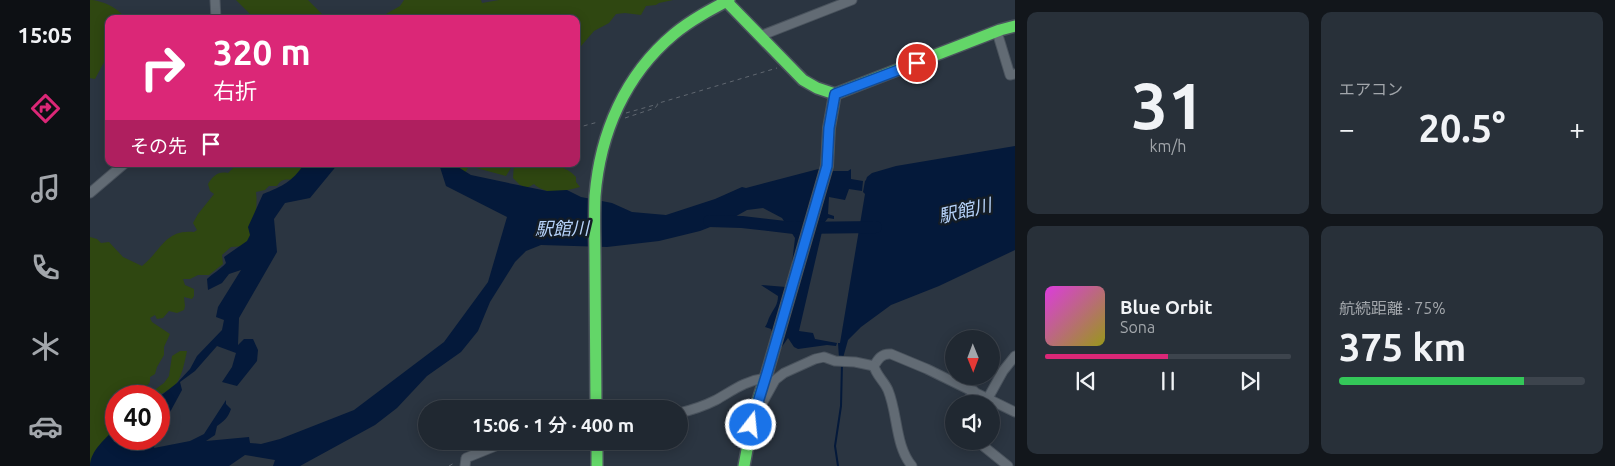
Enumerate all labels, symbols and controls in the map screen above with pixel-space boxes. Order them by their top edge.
text: 15:05 [17,22,73,47]
text: 320 m [213,32,311,72]
icon: right [130,35,195,100]
pin [896,42,938,84]
icon: arrive [903,49,931,77]
text: 31 [1131,68,1205,141]
text: 右折 [213,78,257,103]
text: エアコン [1339,80,1403,98]
icon: directions [28,91,63,126]
text: 20.5° [1418,107,1506,149]
text: − [1339,113,1355,144]
text: + [1569,113,1585,144]
icon: arrive [197,130,225,158]
text: その先 [130,135,187,157]
text: km/h [1150,137,1186,155]
icon: music [28,171,63,206]
water label: 駅館川 [936,194,995,226]
water label: 駅館川 [535,217,591,238]
icon: phone [28,250,63,285]
text: Blue Orbit [1120,296,1213,318]
text: 航続距離 · 75% [1339,299,1446,317]
text: Sona [1120,318,1155,336]
text: 375 km [1339,326,1466,368]
icon: climate [28,329,63,364]
north arrow [945,330,1000,385]
map controls [945,330,1000,450]
icon: previous [1072,367,1100,395]
icon: pause [1154,367,1182,395]
icon: next [1236,367,1264,395]
speed limit sign: 40 [105,385,170,450]
button: sound [945,395,1000,450]
position arrow [724,398,776,450]
icon: car [28,409,63,444]
text: 15:06 · 1 分 · 400 m [472,414,634,436]

